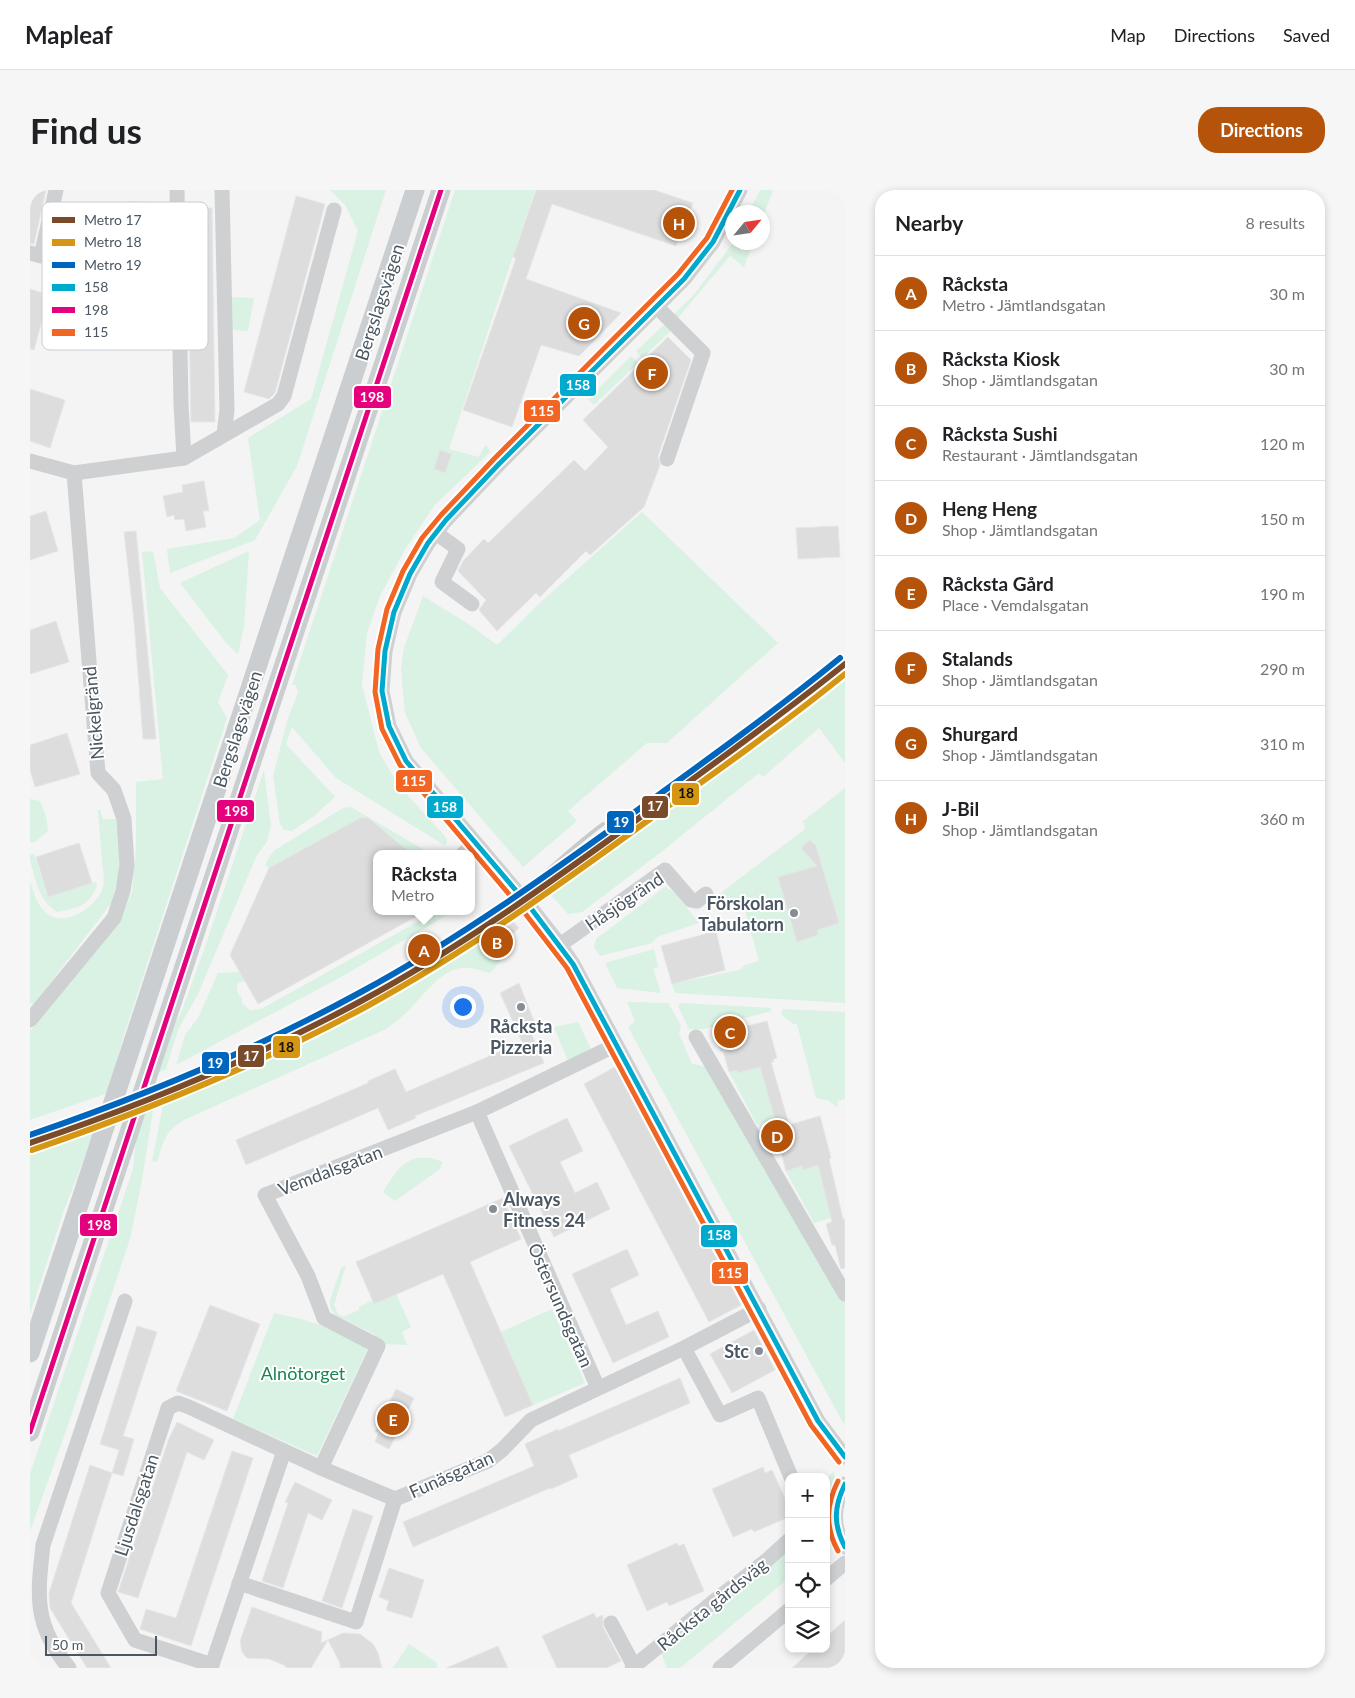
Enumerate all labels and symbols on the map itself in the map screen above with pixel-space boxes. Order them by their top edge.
legend [42,202,208,350]
pin: H [663,204,695,242]
north arrow [725,205,770,250]
text: Metro 17 [84,211,142,228]
text: Metro 18 [84,233,142,250]
street label: Bergslagsvägen [350,241,408,363]
text: Metro 19 [84,256,142,273]
text: 158 [84,278,108,295]
text: 198 [84,301,108,318]
pin: G [568,304,600,342]
text: 115 [84,323,108,340]
pin: F [636,354,668,392]
line badge: 158 [559,373,597,397]
text: 158 [566,376,590,393]
line badge: 198 [353,385,392,409]
text: 198 [360,388,384,405]
line badge: 115 [523,399,561,423]
text: 115 [530,402,554,419]
street label: Nickelgränd [78,665,108,761]
street label: Bergslagsvägen [208,668,266,790]
line badge: 115 [395,769,433,793]
text: 115 [402,772,426,789]
line badge: 18 [671,782,700,806]
text: 18 [678,784,694,801]
line badge: 158 [426,795,464,819]
line badge: 17 [641,795,669,819]
text: 17 [647,797,663,814]
text: 158 [433,798,457,815]
line badge: 198 [216,799,255,823]
text: 198 [224,802,248,819]
line badge: 19 [606,810,635,834]
text: 19 [613,813,629,830]
street label: Håsjögränd [581,867,667,935]
place label: Förskolan Tabulatorn [698,892,784,935]
marker: Förskolan Tabulatorn [788,907,800,919]
pin: B [481,923,513,961]
pin: A [408,931,440,969]
your location [450,994,476,1020]
marker: Råcksta Pizzeria [515,1001,527,1013]
pin: C [714,1013,746,1051]
place label: Råcksta Pizzeria [490,1015,552,1058]
line badge: 18 [272,1035,301,1059]
text: 18 [278,1038,294,1055]
line badge: 17 [237,1044,265,1068]
text: 17 [243,1047,259,1064]
line badge: 19 [201,1051,230,1075]
text: 19 [207,1054,223,1071]
pin: D [761,1117,793,1155]
street label: Vemdalsgatan [275,1140,385,1200]
place label: Always Fitness 24 [502,1188,585,1231]
marker: Always Fitness 24 [487,1203,499,1215]
line badge: 198 [79,1213,118,1237]
text: 198 [87,1216,111,1233]
line badge: 158 [700,1224,738,1248]
text: 158 [707,1226,731,1243]
street label: Östersundsgatan [524,1239,598,1371]
line badge: 115 [711,1261,749,1285]
text: 115 [718,1264,742,1281]
place label: Stc [724,1340,749,1362]
marker: Stc [753,1345,765,1357]
park label: Alnötorget [261,1362,346,1384]
pin: E [377,1400,409,1438]
street label: Funäsgatan [405,1446,497,1502]
street label: Ljusdalsgatan [109,1451,163,1559]
street label: Råcksta gårdsväg [653,1553,771,1655]
scale bar [45,1633,158,1656]

